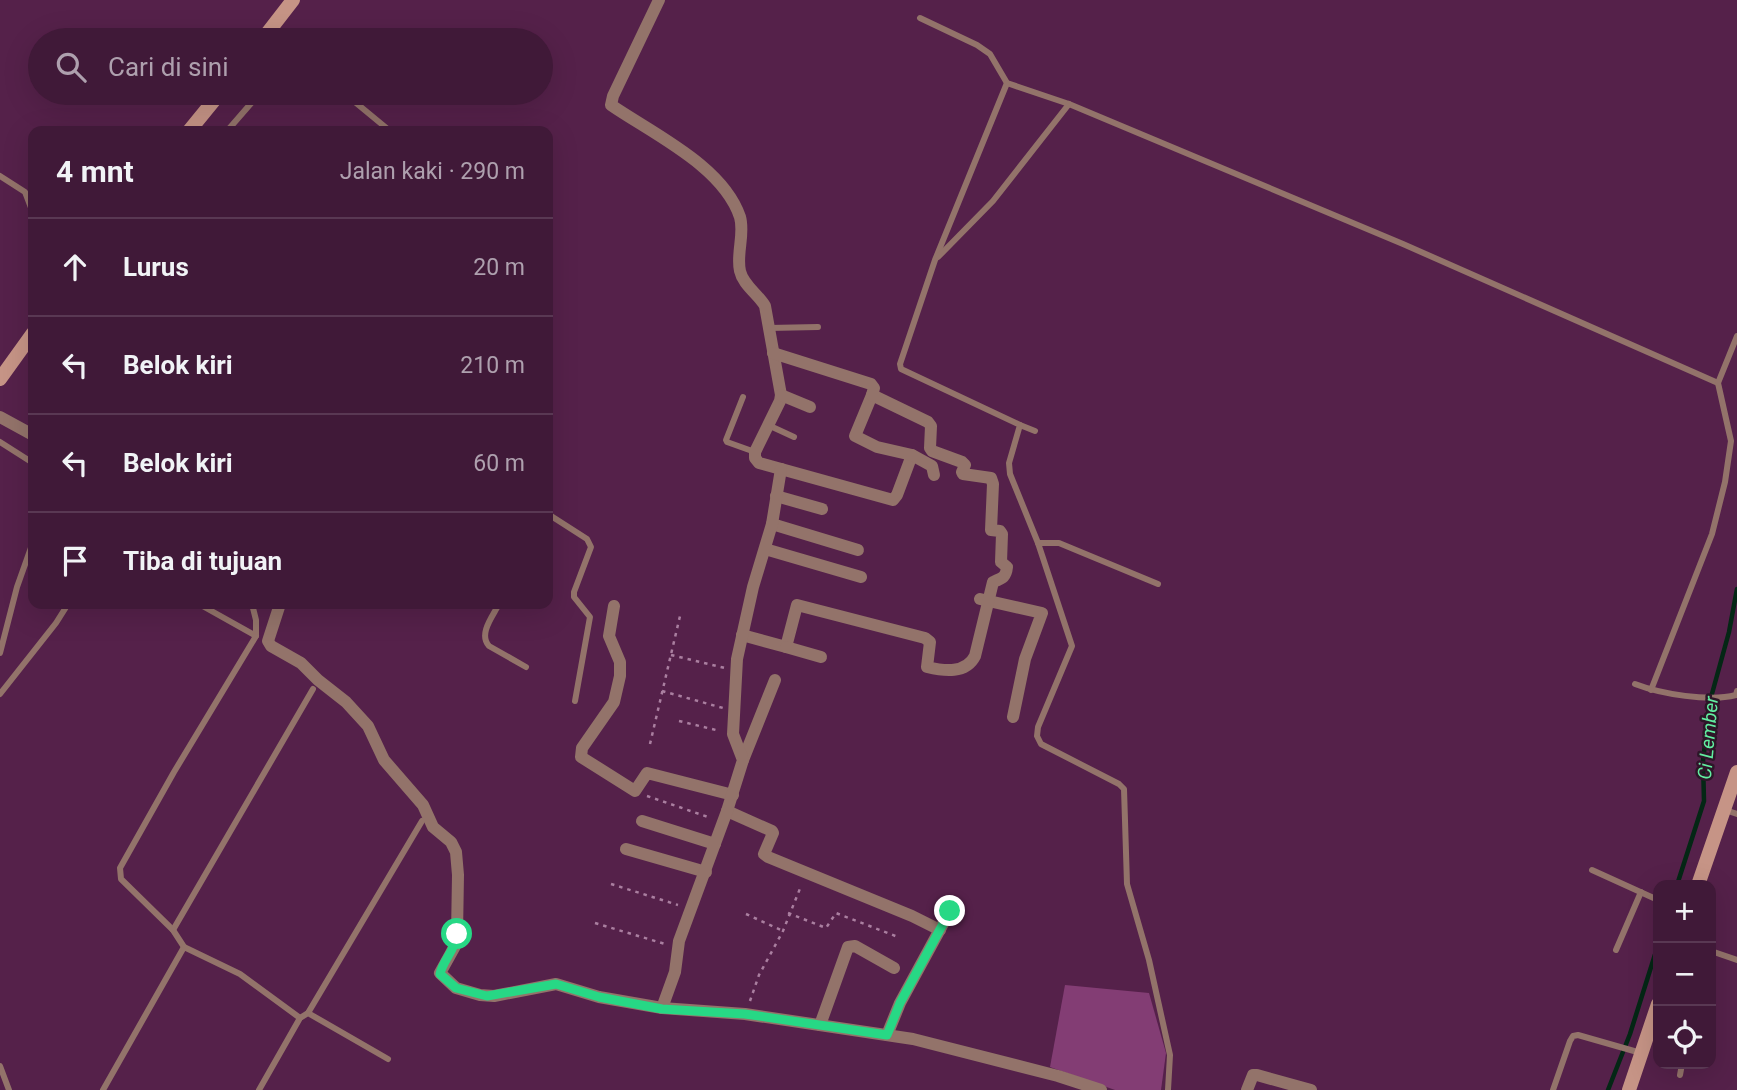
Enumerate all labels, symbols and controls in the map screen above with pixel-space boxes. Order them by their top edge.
search box [28,28,553,105]
icon: search [52,48,90,86]
text: Cari di sini [108,52,229,82]
text: 4 mnt [56,154,134,189]
text: Jalan kaki · 290 m [340,158,525,185]
icon: ahead [56,248,94,286]
text: Lurus [123,252,189,282]
text: 20 m [473,254,525,281]
icon: left [56,346,94,384]
text: Belok kiri [123,350,233,380]
text: 210 m [460,352,525,379]
icon: left [56,444,94,482]
text: Belok kiri [123,448,233,478]
text: 60 m [473,450,525,477]
icon: arrive [56,542,94,580]
text: Tiba di tujuan [123,546,282,576]
water label: Ci Lember [1693,695,1723,781]
map controls [1653,880,1716,1069]
button: + [1653,880,1716,943]
route end [934,895,965,926]
route start [441,918,472,949]
button: − [1653,943,1716,1006]
button: locate [1653,1006,1716,1069]

